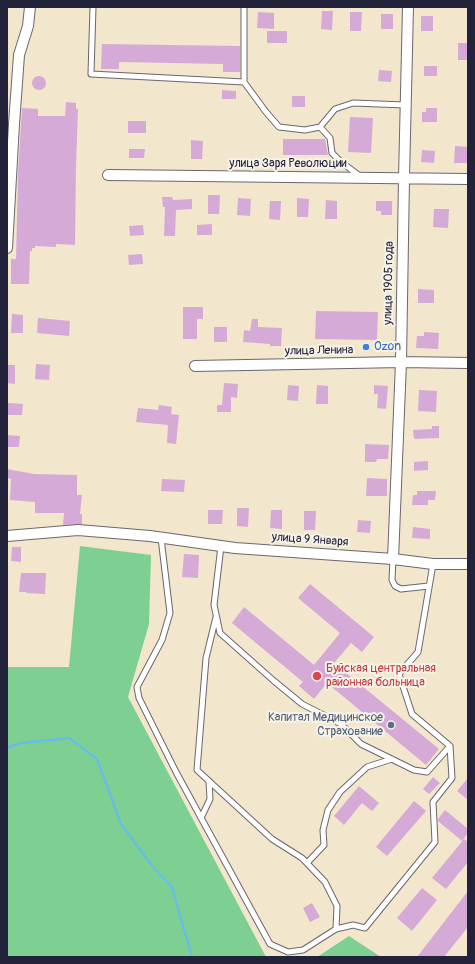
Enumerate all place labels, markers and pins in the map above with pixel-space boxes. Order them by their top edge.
place label: Ozon [374,340,401,354]
marker: Ozon [361,342,371,352]
place label: Буйская центральная районная больница [326,662,436,690]
marker: Буйская центральная районная больница [311,670,323,682]
place label: Капитал Медицинское Страхование [268,711,383,739]
marker: Капитал Медицинское Страхование [386,720,396,730]

